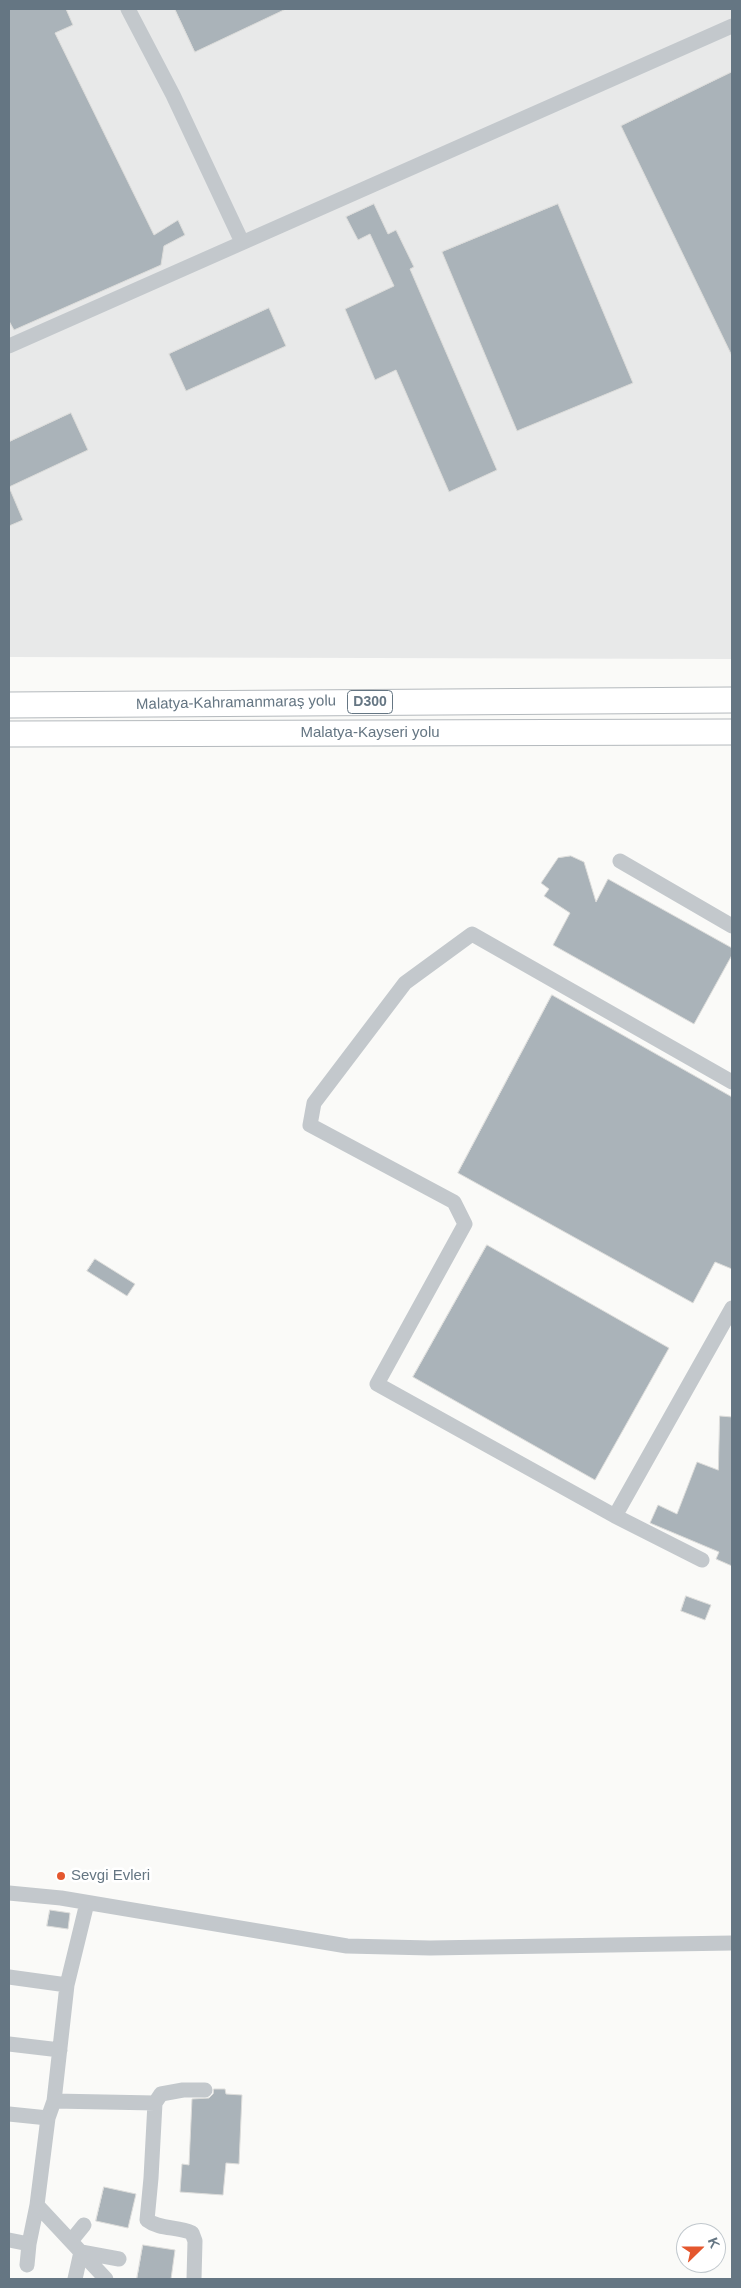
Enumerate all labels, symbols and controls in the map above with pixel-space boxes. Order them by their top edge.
road number: D300 [348,690,392,714]
street label: Malatya-Kahramanmaraş yolu [136,692,336,714]
street label: Malatya-Kayseri yolu [300,724,440,742]
place label: Sevgi Evleri [71,1867,150,1885]
marker: Sevgi Evleri [55,1870,67,1882]
north arrow [676,2223,726,2273]
text: K [705,2235,723,2250]

